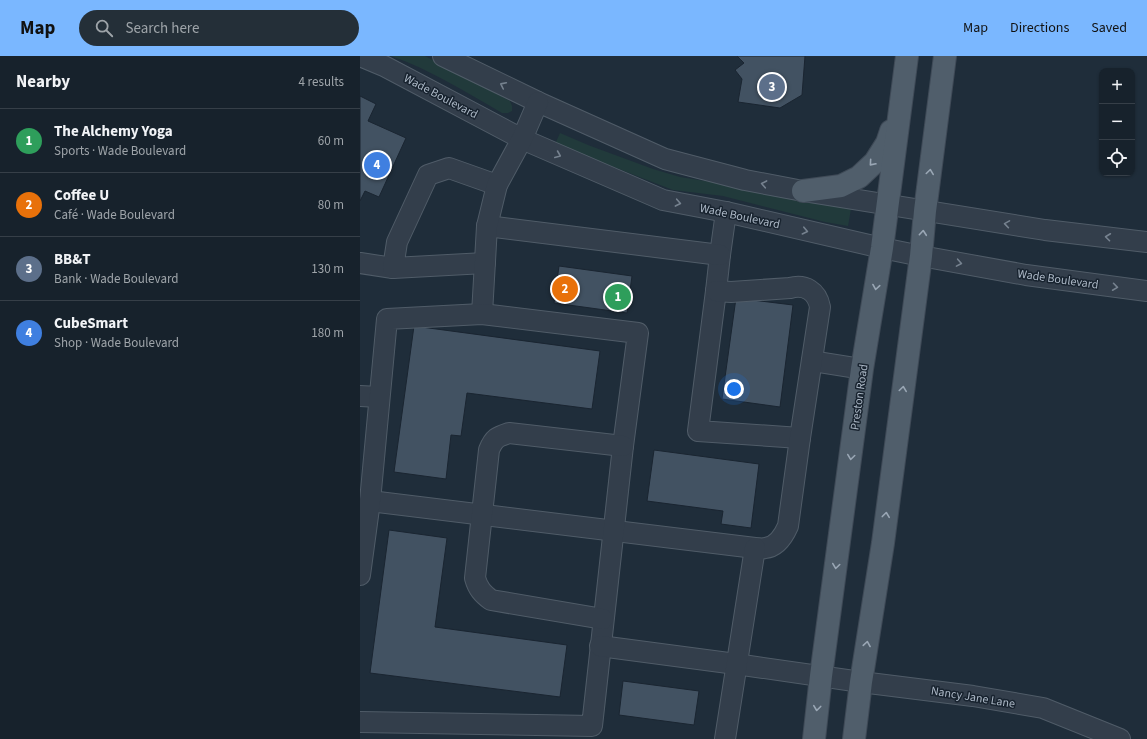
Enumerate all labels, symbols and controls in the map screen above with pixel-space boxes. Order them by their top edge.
search box [79,10,359,46]
text: Map [20,15,55,42]
icon: search [93,17,115,39]
text: Search here [125,18,199,39]
text: Map [963,18,988,38]
text: Directions [1010,18,1069,38]
text: Saved [1091,18,1127,38]
map controls [1099,68,1135,176]
button: + [1099,68,1135,104]
text: Nearby [16,70,70,94]
street label: Wade Boulevard [401,70,481,123]
pin: 3 [759,72,785,102]
text: 4 results [299,73,344,91]
one-way arrow [500,82,507,90]
button: − [1099,104,1135,140]
text: The Alchemy Yoga [54,121,173,142]
text: 1 [26,132,32,150]
text: 60 m [318,132,344,150]
button: locate [1099,140,1135,176]
text: Sports · Wade Boulevard [54,142,186,160]
pin: 4 [364,150,390,180]
one-way arrow [554,150,561,158]
one-way arrow [870,158,877,166]
one-way arrow [925,169,934,175]
one-way arrow [761,180,768,188]
text: Coffee U [54,185,109,206]
text: 2 [26,196,32,214]
text: 80 m [318,196,344,214]
one-way arrow [675,198,681,206]
street label: Wade Boulevard [698,200,782,233]
text: Café · Wade Boulevard [54,206,175,224]
one-way arrow [1003,220,1010,229]
one-way arrow [802,226,808,234]
one-way arrow [918,230,927,236]
one-way arrow [1105,233,1111,242]
text: BB&T [54,249,91,270]
one-way arrow [956,258,962,267]
text: 3 [26,260,32,278]
text: 130 m [311,260,344,278]
street label: Wade Boulevard [1016,265,1100,294]
text: Bank · Wade Boulevard [54,270,179,288]
pin: 2 [552,274,578,304]
pin: 1 [605,282,631,312]
one-way arrow [1112,282,1118,291]
one-way arrow [872,284,881,290]
text: CubeSmart [54,313,128,334]
text: 4 [26,324,32,342]
text: 180 m [311,324,344,342]
text: Shop · Wade Boulevard [54,334,179,352]
street label: Preston Road [846,363,873,431]
your location [724,379,744,399]
one-way arrow [898,386,907,392]
one-way arrow [847,454,856,460]
one-way arrow [882,512,891,518]
one-way arrow [832,563,841,569]
one-way arrow [862,641,871,647]
street label: Nancy Jane Lane [930,682,1016,713]
one-way arrow [813,705,822,711]

